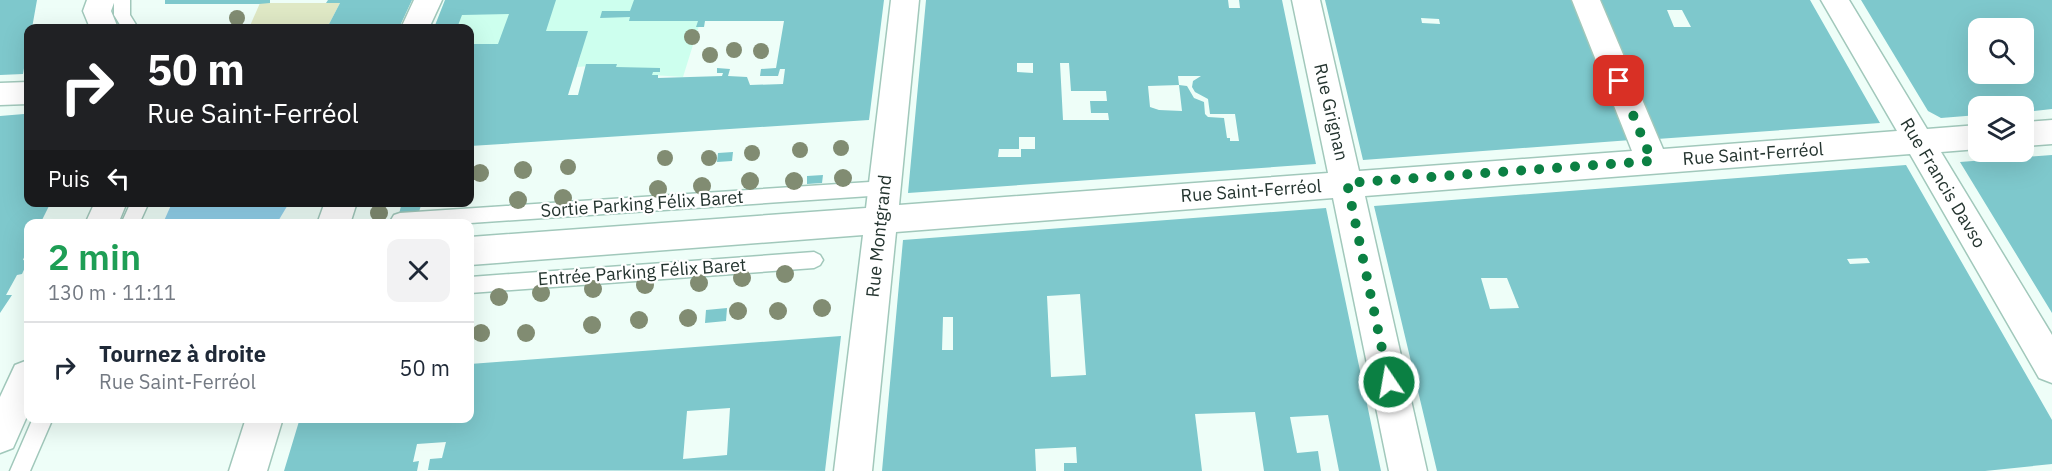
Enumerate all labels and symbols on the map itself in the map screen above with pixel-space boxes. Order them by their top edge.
pin [1593,55,1644,106]
street label: Rue Grignan [1309,61,1354,163]
street label: Rue Francis Davso [1896,113,1991,252]
street label: Rue Saint-Ferréol [1682,137,1824,170]
street label: Rue Montgrand [861,173,896,298]
street label: Rue Saint-Ferréol [1180,174,1322,207]
street label: Sortie Parking Félix Baret [540,185,744,222]
street label: Entrée Parking Félix Baret [537,253,747,290]
position arrow [1357,350,1421,414]

